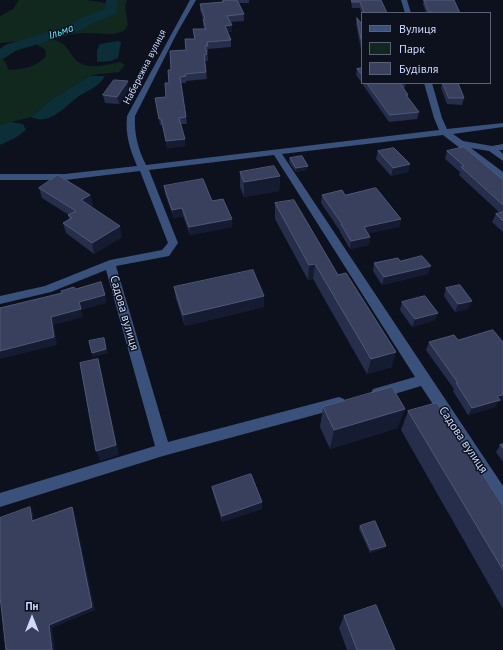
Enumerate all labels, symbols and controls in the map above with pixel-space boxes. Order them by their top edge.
legend [361,12,491,84]
text: Вулиця [399,21,436,36]
water label: Ільма [47,22,75,42]
street label: Набережна вулиця [121,28,169,106]
text: Парк [399,41,425,56]
text: Будівля [399,61,438,76]
street label: Садова вулиця [106,274,142,352]
street label: Садова вулиця [435,404,491,476]
north arrow [12,598,52,638]
text: Пн [26,599,38,613]

